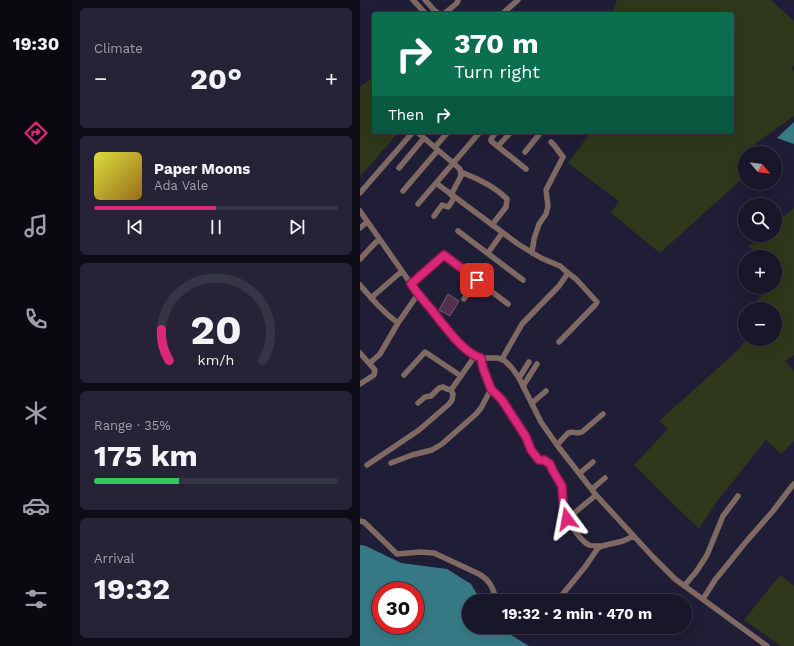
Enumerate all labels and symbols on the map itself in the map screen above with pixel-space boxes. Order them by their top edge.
north arrow [738,146,782,190]
pin [460,263,494,297]
position arrow [546,498,588,540]
speed limit sign: 30 [372,582,424,634]

